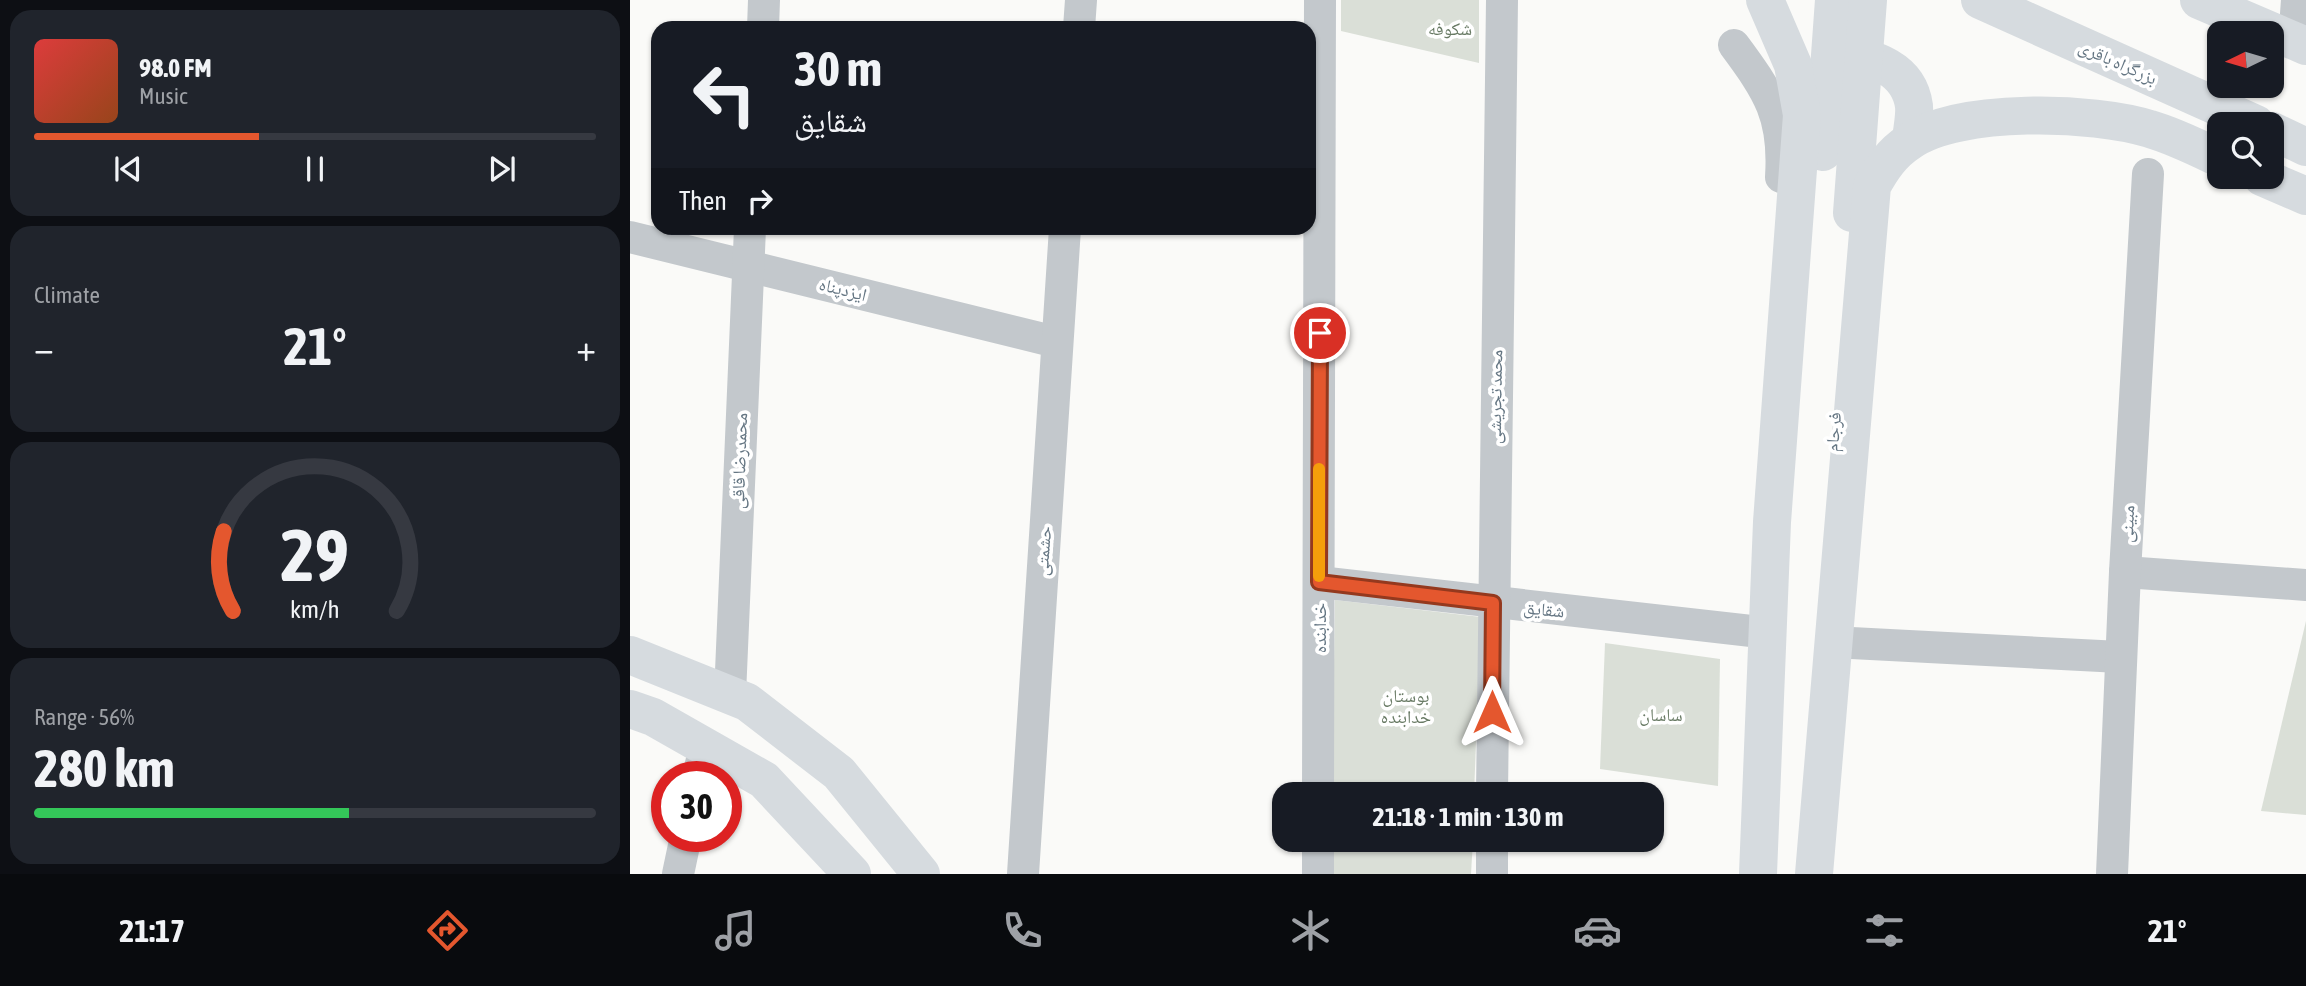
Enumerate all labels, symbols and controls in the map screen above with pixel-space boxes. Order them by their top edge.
park label: شکوفه [1428,18,1472,39]
north arrow [2207,21,2284,98]
map controls [2207,21,2284,189]
street label: بزرگراه باقری [2075,35,2160,89]
text: 30 m [794,40,882,96]
icon: left [679,49,770,140]
text: 98.0 FM [139,53,212,83]
text: Music [139,83,187,109]
text: شقایق [794,102,867,139]
button: search [2207,112,2284,189]
icon: previous [109,150,147,188]
icon: pause [296,150,334,188]
icon: next [483,150,521,188]
icon: right [741,182,779,220]
text: Then [679,186,727,216]
street label: ایزدپناه [817,273,869,306]
text: Climate [34,282,100,308]
pin [1290,303,1350,363]
icon: arrive [1301,314,1339,352]
text: 21° [283,316,347,376]
text: − [34,326,54,369]
text: + [576,326,596,369]
street label: محمد تجریشی [1484,350,1507,444]
street label: فرجام [1821,411,1847,453]
street label: محمدرضا قاقی [727,412,752,510]
street label: مبینی [2116,505,2139,543]
text: 29 [281,513,349,596]
street label: حشمتی [1031,525,1056,577]
text: km/h [290,595,340,623]
street label: شقایق [1522,596,1566,623]
street label: خدابنده [1309,603,1330,653]
position arrow [1455,675,1529,749]
park label: بوستان خدابنده [1381,685,1431,727]
text: Range · 56% [34,704,134,730]
park label: ساسان [1639,704,1683,726]
text: 280 km [34,738,175,798]
speed limit sign: 30 [651,761,742,852]
text: 21:18 · 1 min · 130 m [1373,802,1563,832]
icon: directions [423,906,472,955]
icon: music [711,906,760,955]
icon: phone [998,906,1047,955]
icon: climate [1286,906,1335,955]
icon: car [1573,906,1622,955]
icon: filters [1860,906,1909,955]
text: 21:17 [119,912,185,949]
text: 21° [2148,912,2187,949]

